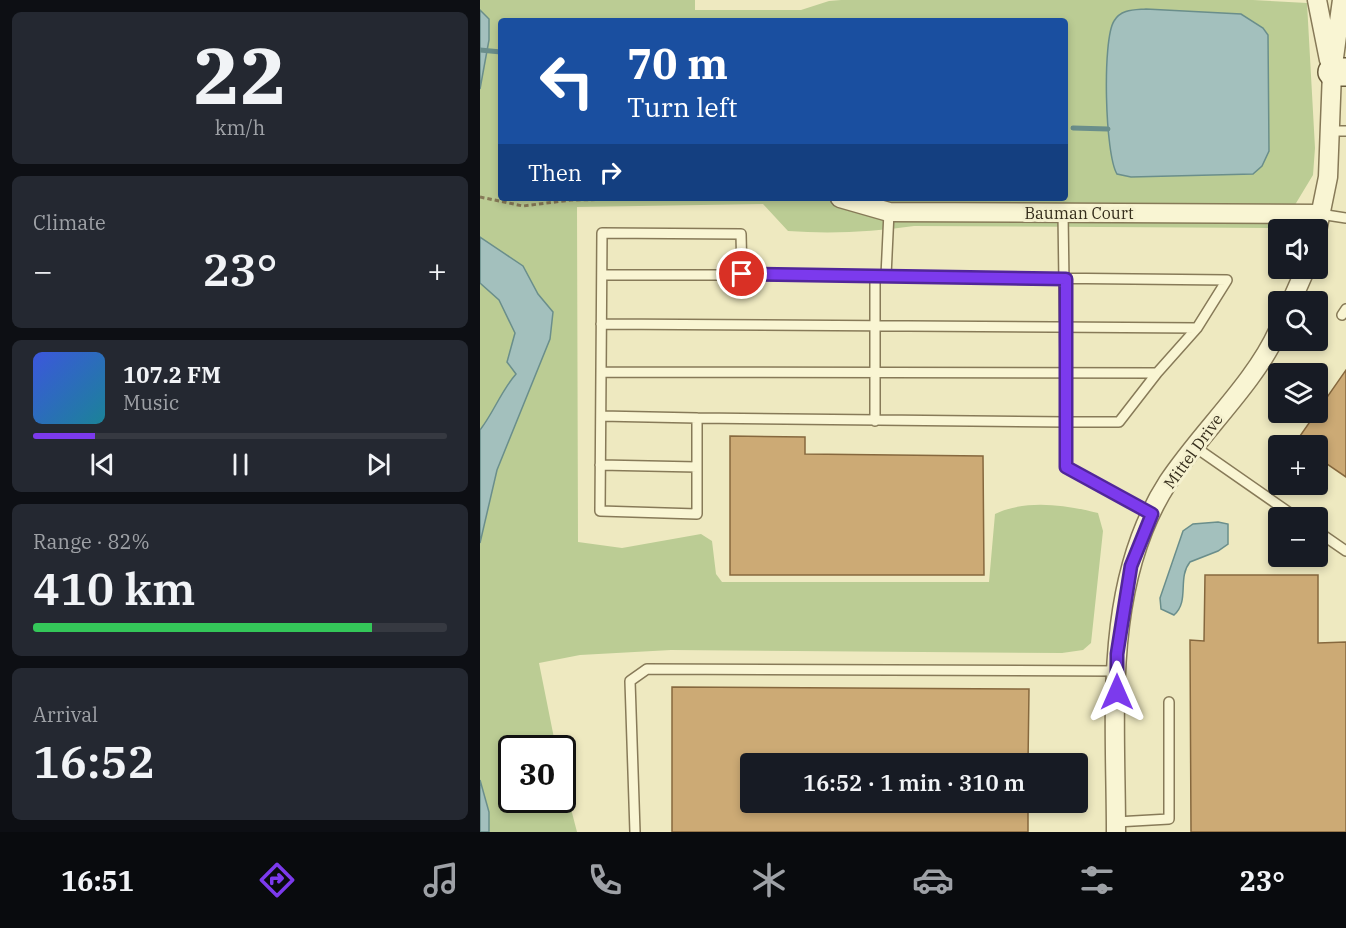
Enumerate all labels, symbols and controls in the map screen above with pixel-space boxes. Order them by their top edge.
text: 22 [193,24,287,125]
text: 70 m [627,36,728,91]
icon: left [528,42,606,120]
text: Turn left [627,89,738,124]
text: km/h [215,114,265,141]
icon: right [594,156,627,189]
text: Then [528,158,582,187]
street label: Bauman Court [1024,203,1134,223]
text: Climate [33,209,106,236]
map controls [1268,219,1328,567]
button: sound [1268,219,1328,279]
text: 23° [202,240,278,298]
pin [716,248,767,299]
text: − [33,249,53,292]
text: + [427,249,447,292]
icon: arrive [725,257,758,290]
button: search [1268,291,1328,351]
text: 107.2 FM [123,360,221,389]
button: layers [1268,363,1328,423]
text: Music [123,389,179,416]
street label: Mittel Drive [1159,410,1227,492]
button: + [1268,435,1328,495]
icon: previous [86,448,119,481]
icon: pause [224,448,257,481]
icon: next [362,448,395,481]
button: − [1268,507,1328,567]
text: Range · 82% [33,528,150,555]
text: 410 km [33,559,195,617]
position arrow [1085,660,1149,724]
text: Arrival [33,701,98,728]
text: 16:52 [33,732,154,790]
speed limit sign: 30 [498,735,576,813]
text: 16:52 · 1 min · 310 m [803,768,1025,797]
icon: directions [256,859,298,901]
icon: music [420,859,462,901]
icon: phone [584,859,626,901]
icon: climate [748,859,790,901]
icon: car [912,859,954,901]
icon: filters [1076,859,1118,901]
text: 16:51 [61,863,134,898]
text: 23° [1240,863,1285,898]

